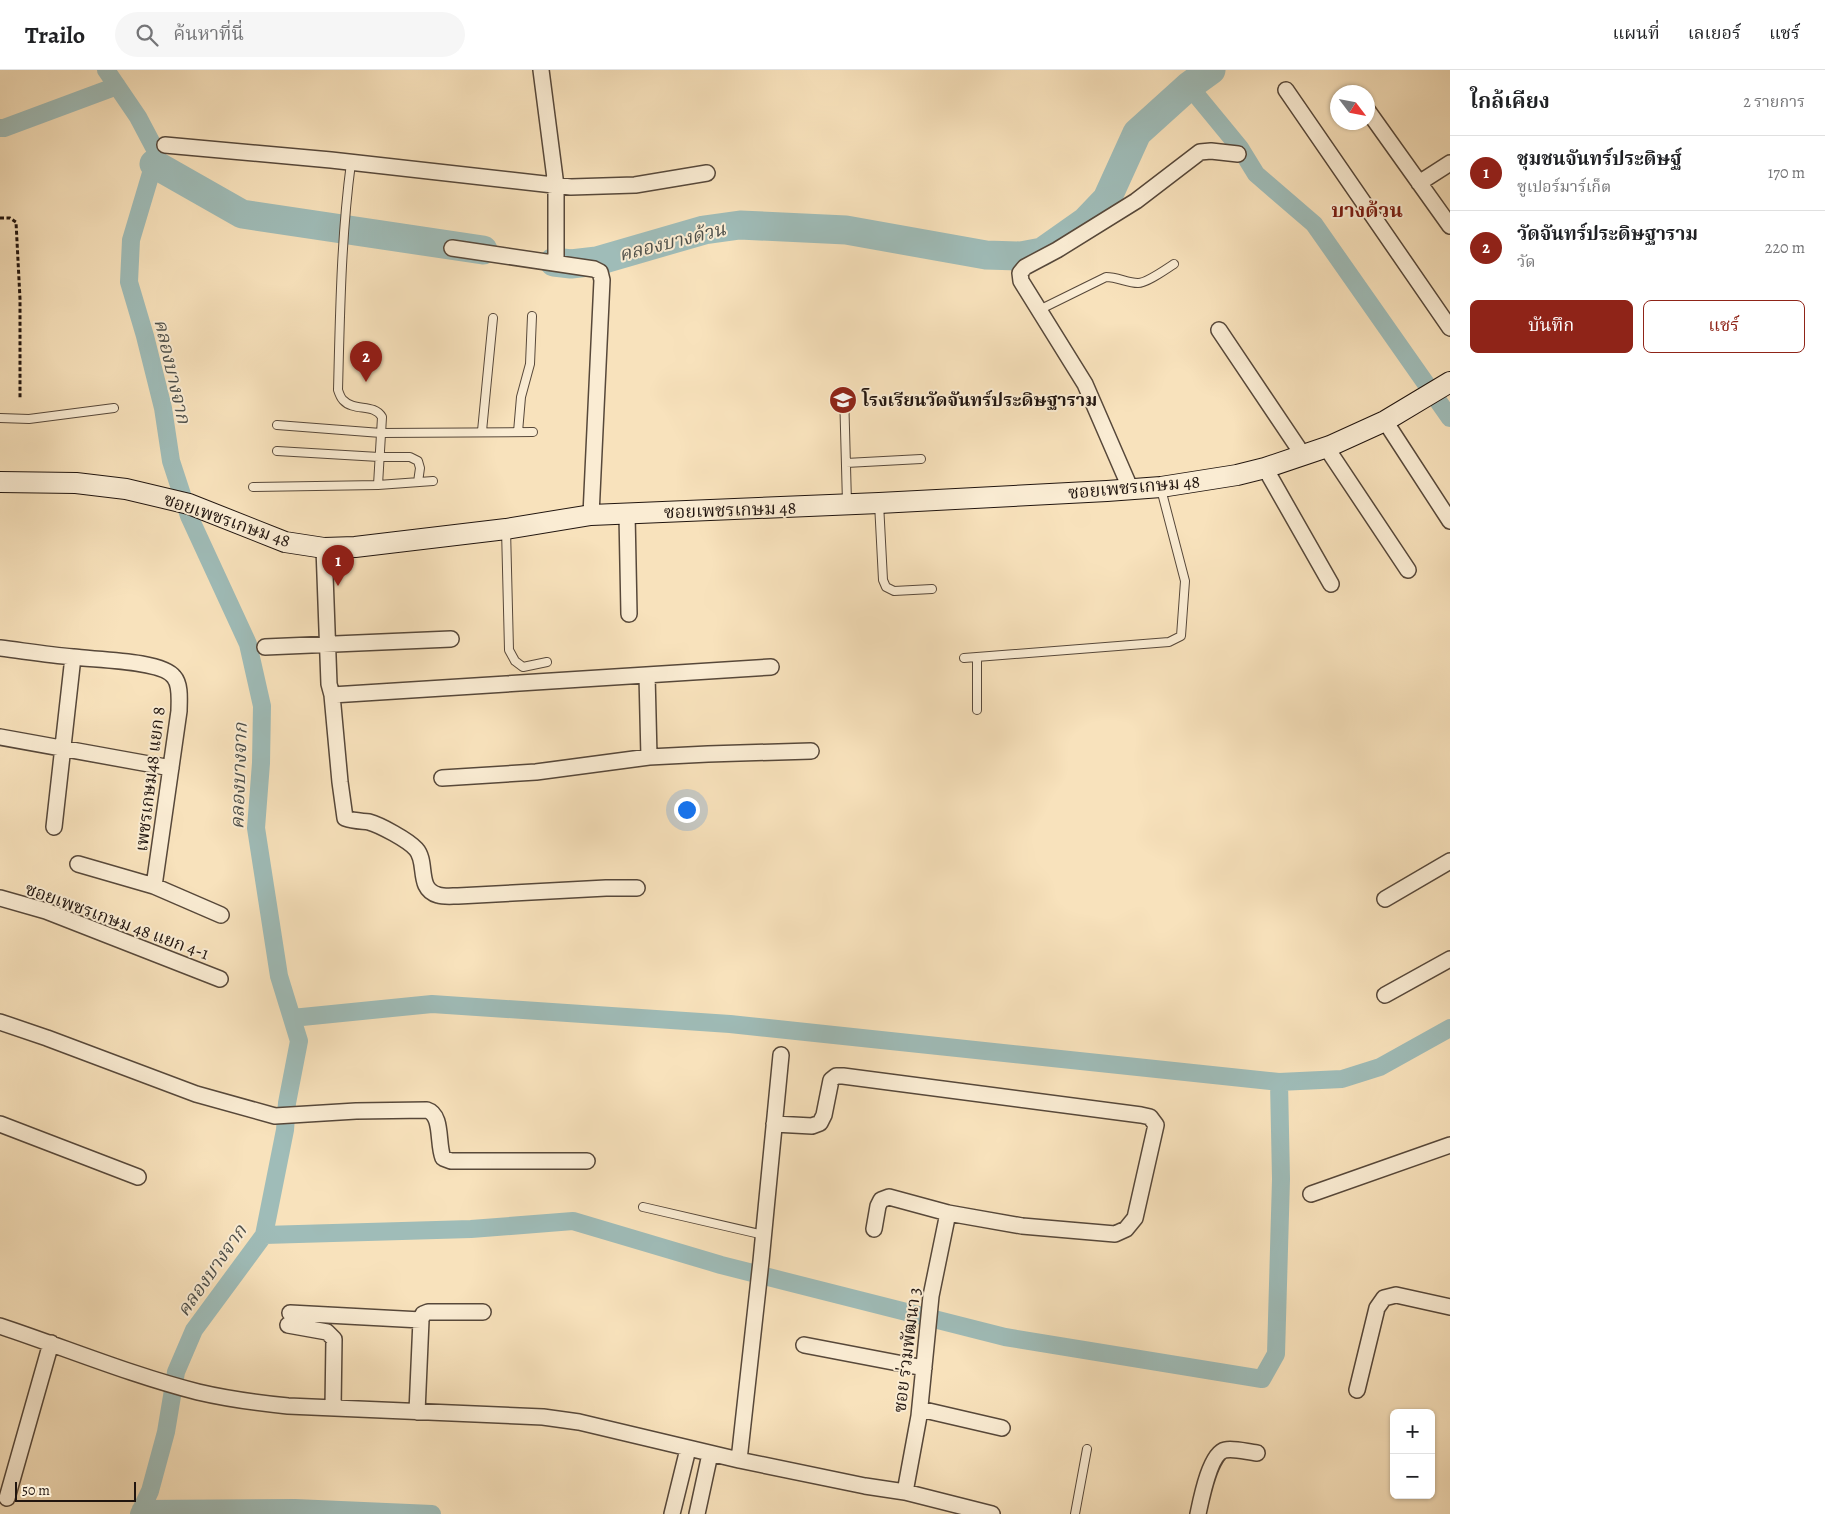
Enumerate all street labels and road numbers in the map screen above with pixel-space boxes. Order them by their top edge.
street label: ซอยเพชรเกษม 48 [1067,469,1201,505]
street label: ซอยเพชรเกษม 48 [160,487,294,553]
street label: ซอยเพชรเกษม 48 [663,496,797,524]
street label: เพชรเกษม48 แยก 8 [129,705,171,853]
street label: ซอยเพชรเกษม 48 แยก 4-1 [22,877,212,965]
street label: ซอย ร่วมพัฒนา 3 [887,1286,927,1414]

